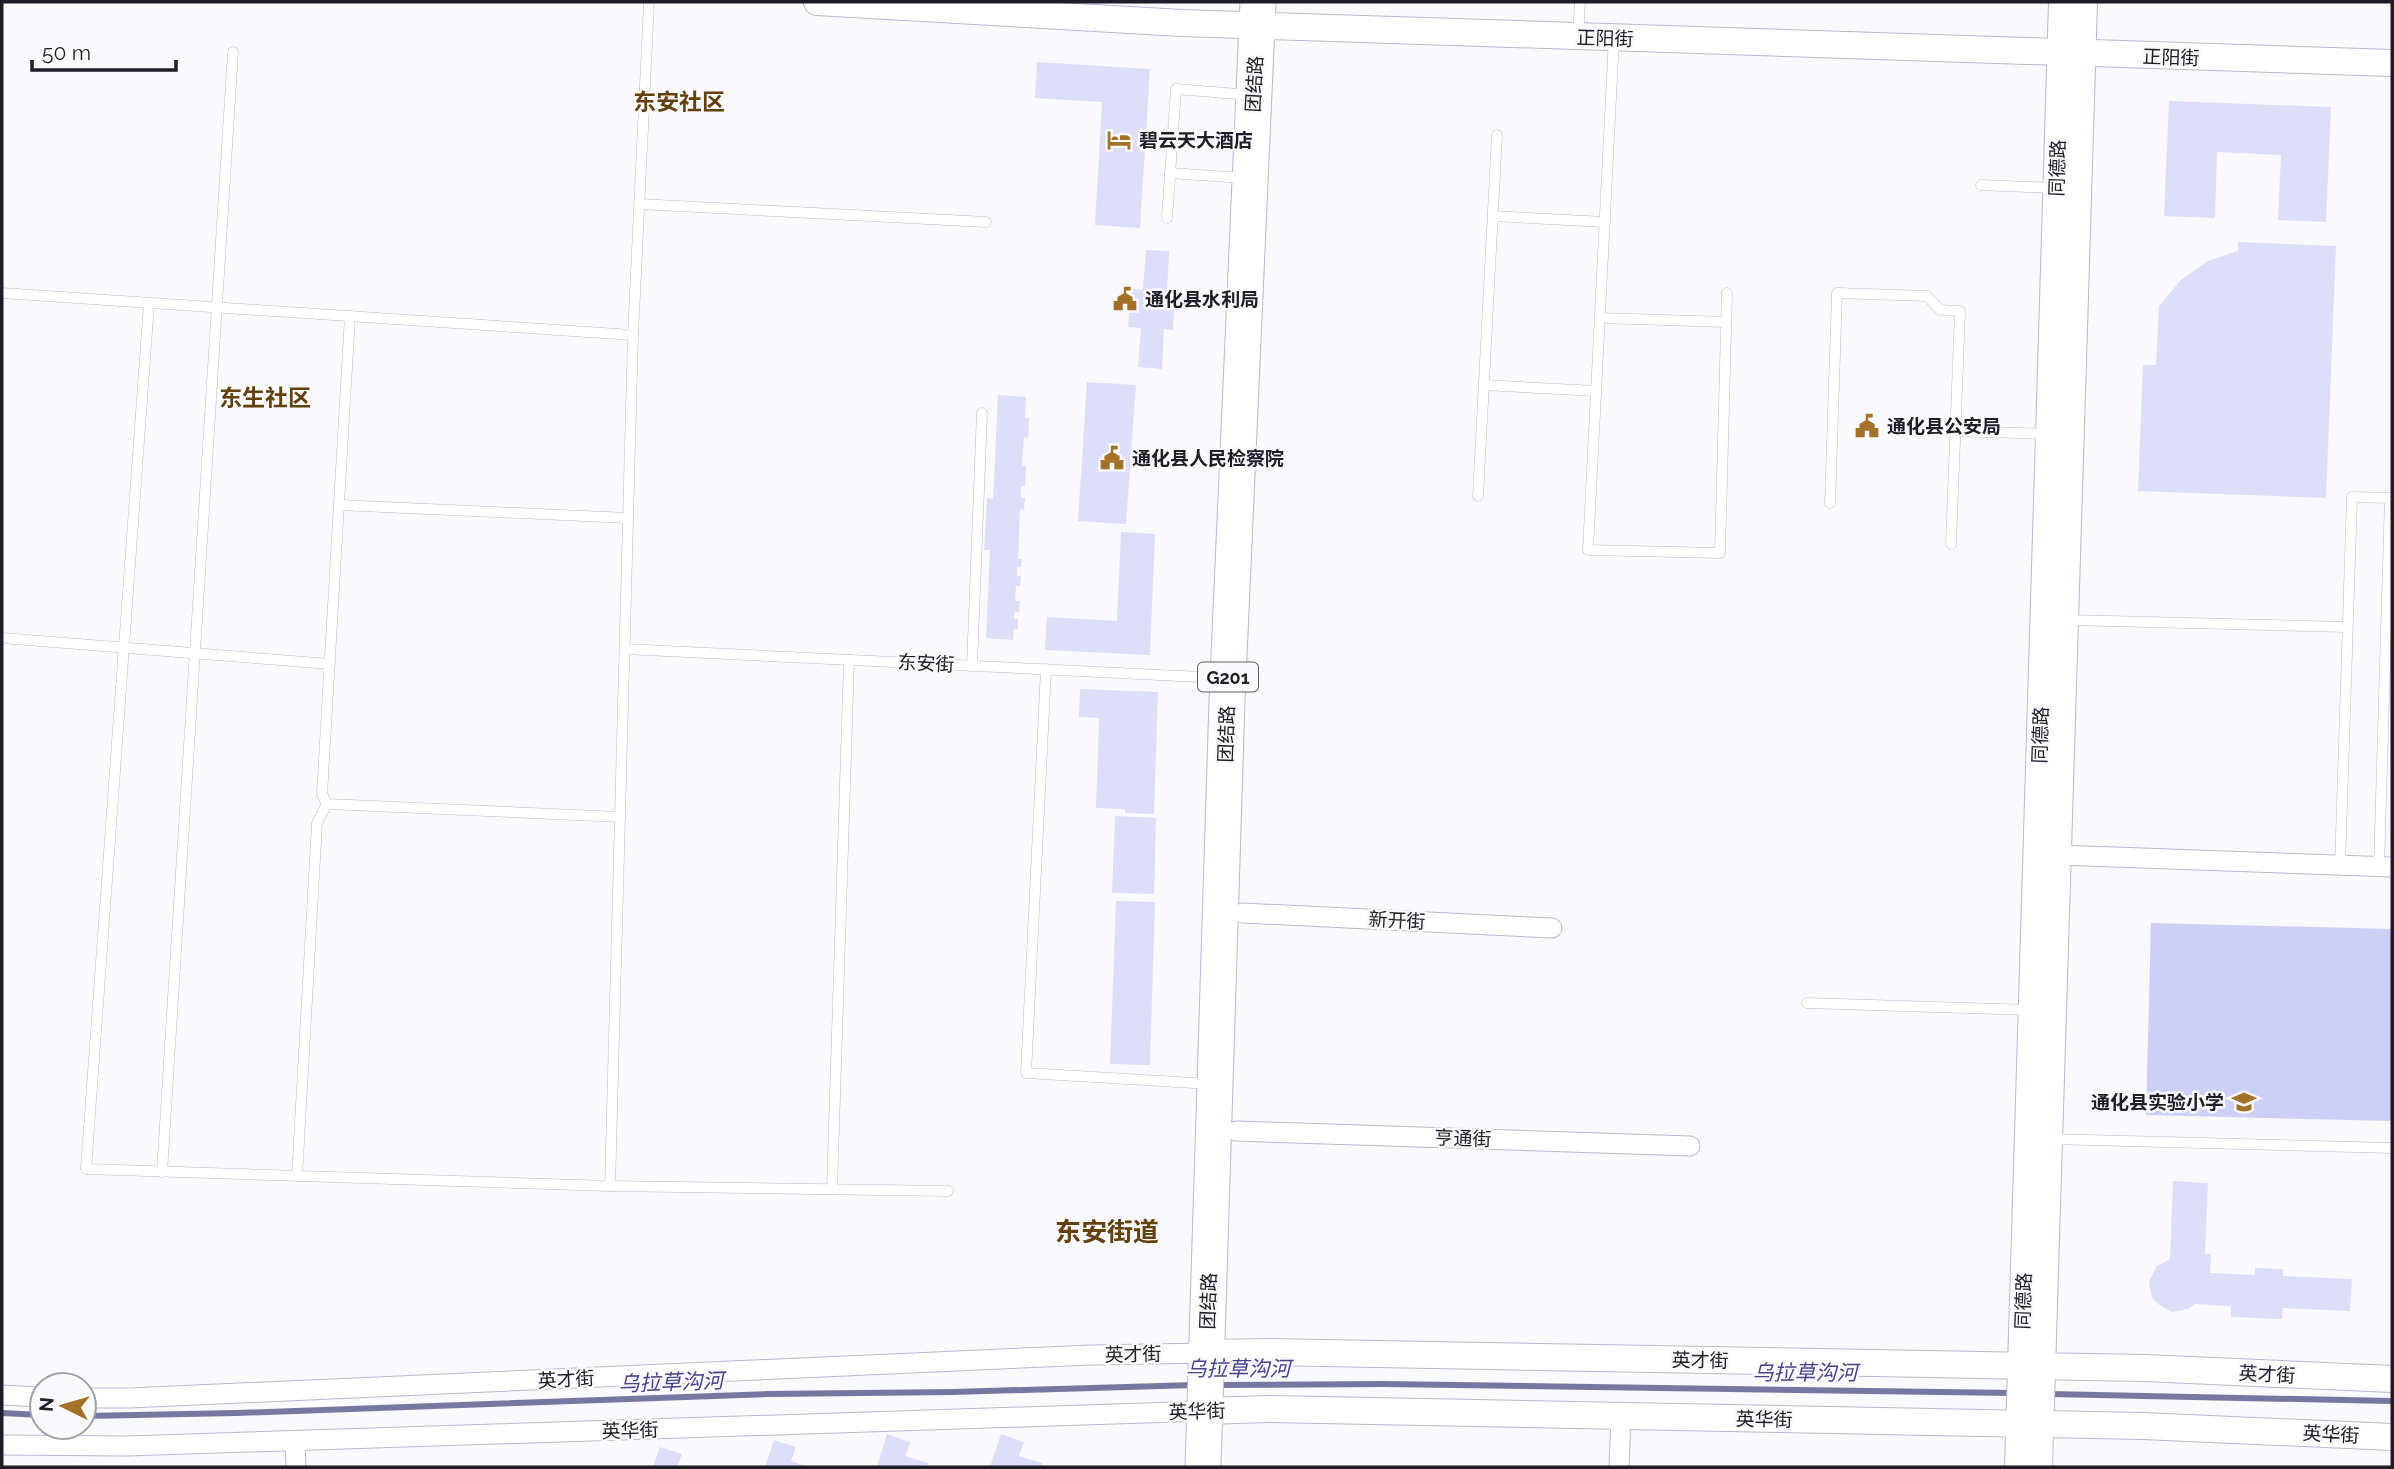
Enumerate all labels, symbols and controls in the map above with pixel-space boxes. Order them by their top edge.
street label: 正阳街 [1576,26,1634,50]
scale bar [32,28,175,72]
text: 50 m [42,40,91,65]
street label: 正阳街 [2142,45,2200,69]
street label: 团结路 [1242,55,1266,113]
district label: 东安社区 [633,88,725,115]
hotel icon: 碧云天大酒店 [1105,126,1133,154]
place label: 碧云天大酒店 [1139,129,1253,151]
street label: 同德路 [2045,139,2069,197]
public building icon: 通化县水利局 [1111,285,1139,313]
place label: 通化县水利局 [1145,288,1259,310]
district label: 东生社区 [219,384,311,411]
public building icon: 通化县公安局 [1853,412,1881,440]
place label: 通化县公安局 [1887,415,2001,437]
public building icon: 通化县人民检察院 [1098,444,1126,472]
place label: 通化县人民检察院 [1132,447,1284,469]
street label: 东安街 [897,651,955,675]
road number: G201 [1198,662,1258,692]
street label: 团结路 [1214,705,1238,763]
street label: 同德路 [2028,706,2052,764]
street label: 新开街 [1368,908,1426,932]
school or university icon: 通化县实验小学 [2230,1088,2258,1116]
place label: 通化县实验小学 [2091,1091,2224,1113]
street label: 亨通街 [1434,1126,1492,1150]
district label: 东安街道 [1055,1217,1159,1247]
street label: 团结路 [1196,1272,1220,1330]
street label: 同德路 [2011,1272,2035,1330]
street label: 英才街 [1104,1343,1162,1365]
street label: 英才街 [1671,1349,1729,1371]
water label: 乌拉草沟河 [1186,1356,1294,1381]
water label: 乌拉草沟河 [1753,1360,1861,1385]
street label: 英才街 [2238,1362,2296,1386]
street label: 英才街 [537,1367,595,1391]
water label: 乌拉草沟河 [618,1368,728,1396]
north arrow [28,1371,98,1441]
text: N [34,1396,58,1413]
street label: 英华街 [1168,1399,1226,1423]
street label: 英华街 [1735,1408,1793,1430]
street label: 英华街 [601,1418,659,1442]
street label: 英华街 [2302,1422,2360,1446]

